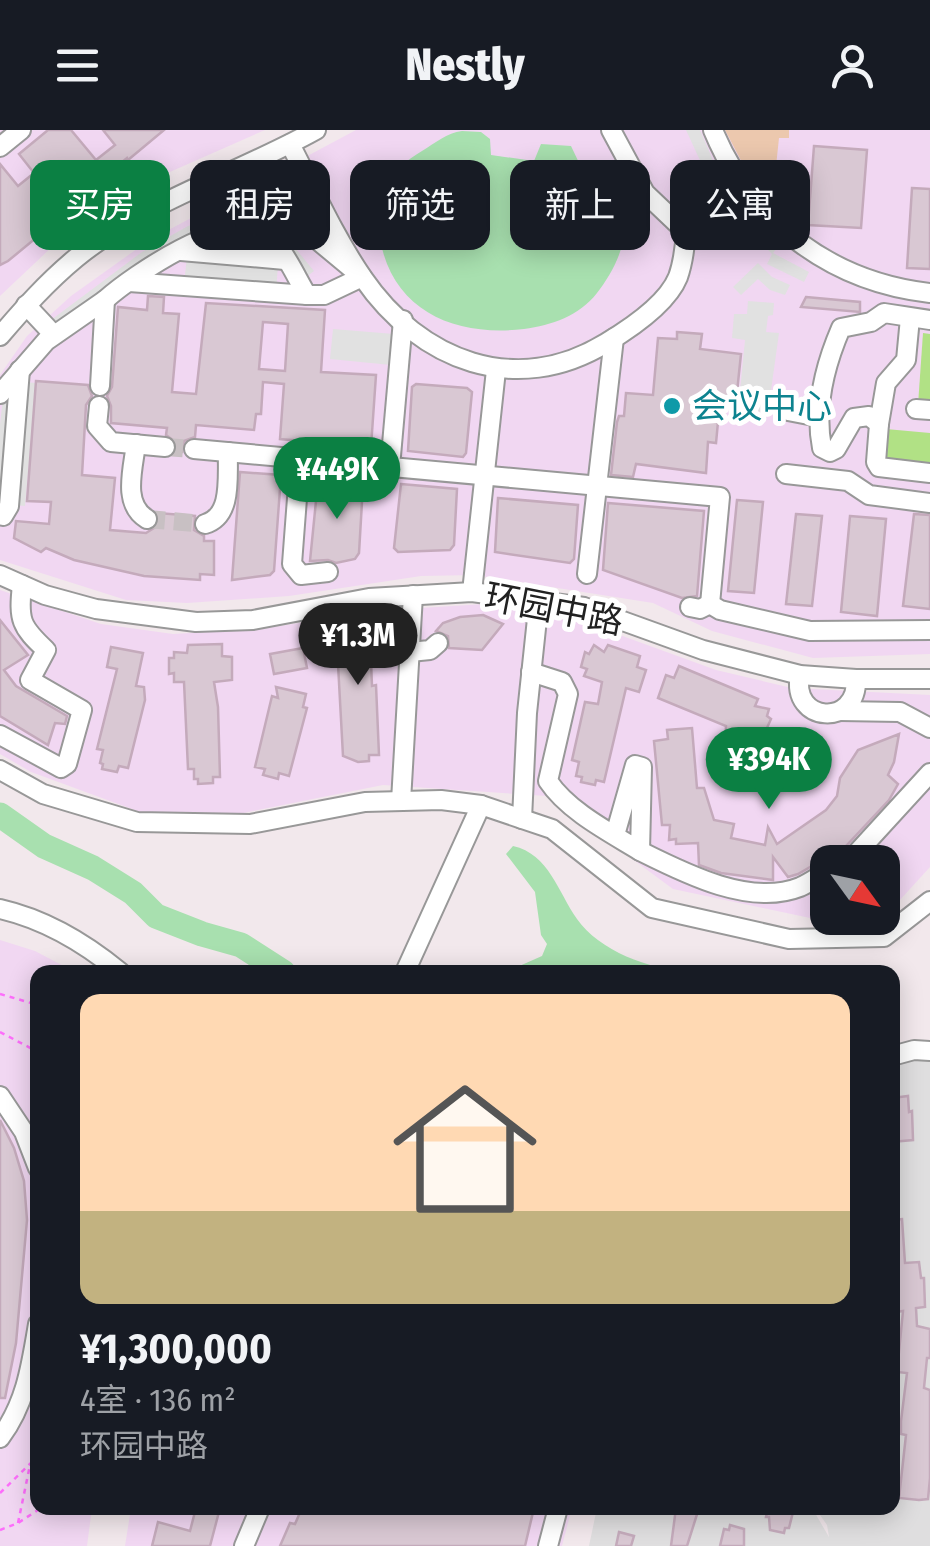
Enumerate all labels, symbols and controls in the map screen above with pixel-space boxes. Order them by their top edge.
icon: menu [50,38,105,93]
text: Nestly [405,38,525,92]
icon: person [825,38,880,93]
chip: 买房 [30,160,170,250]
chip: 租房 [190,160,330,250]
chip: 筛选 [350,160,490,250]
chip: 新上 [510,160,650,250]
chip: 公寓 [670,160,810,250]
place label: 会议中心 [692,385,832,427]
marker: 会议中心 [661,395,683,417]
pin: ¥449K [267,437,407,522]
text: ¥449K [295,450,379,488]
street label: 环园中路 [481,575,627,643]
pin: ¥1.3M [288,603,428,688]
text: ¥1.3M [320,616,396,654]
pin: ¥394K [699,727,839,812]
text: ¥394K [728,740,810,778]
north arrow [810,845,900,935]
map controls [810,845,900,935]
icon: home [375,1059,555,1239]
text: ¥1,300,000 [80,1324,272,1374]
text: 4室 · 136 m² [80,1381,236,1419]
text: 环园中路 [80,1427,208,1465]

